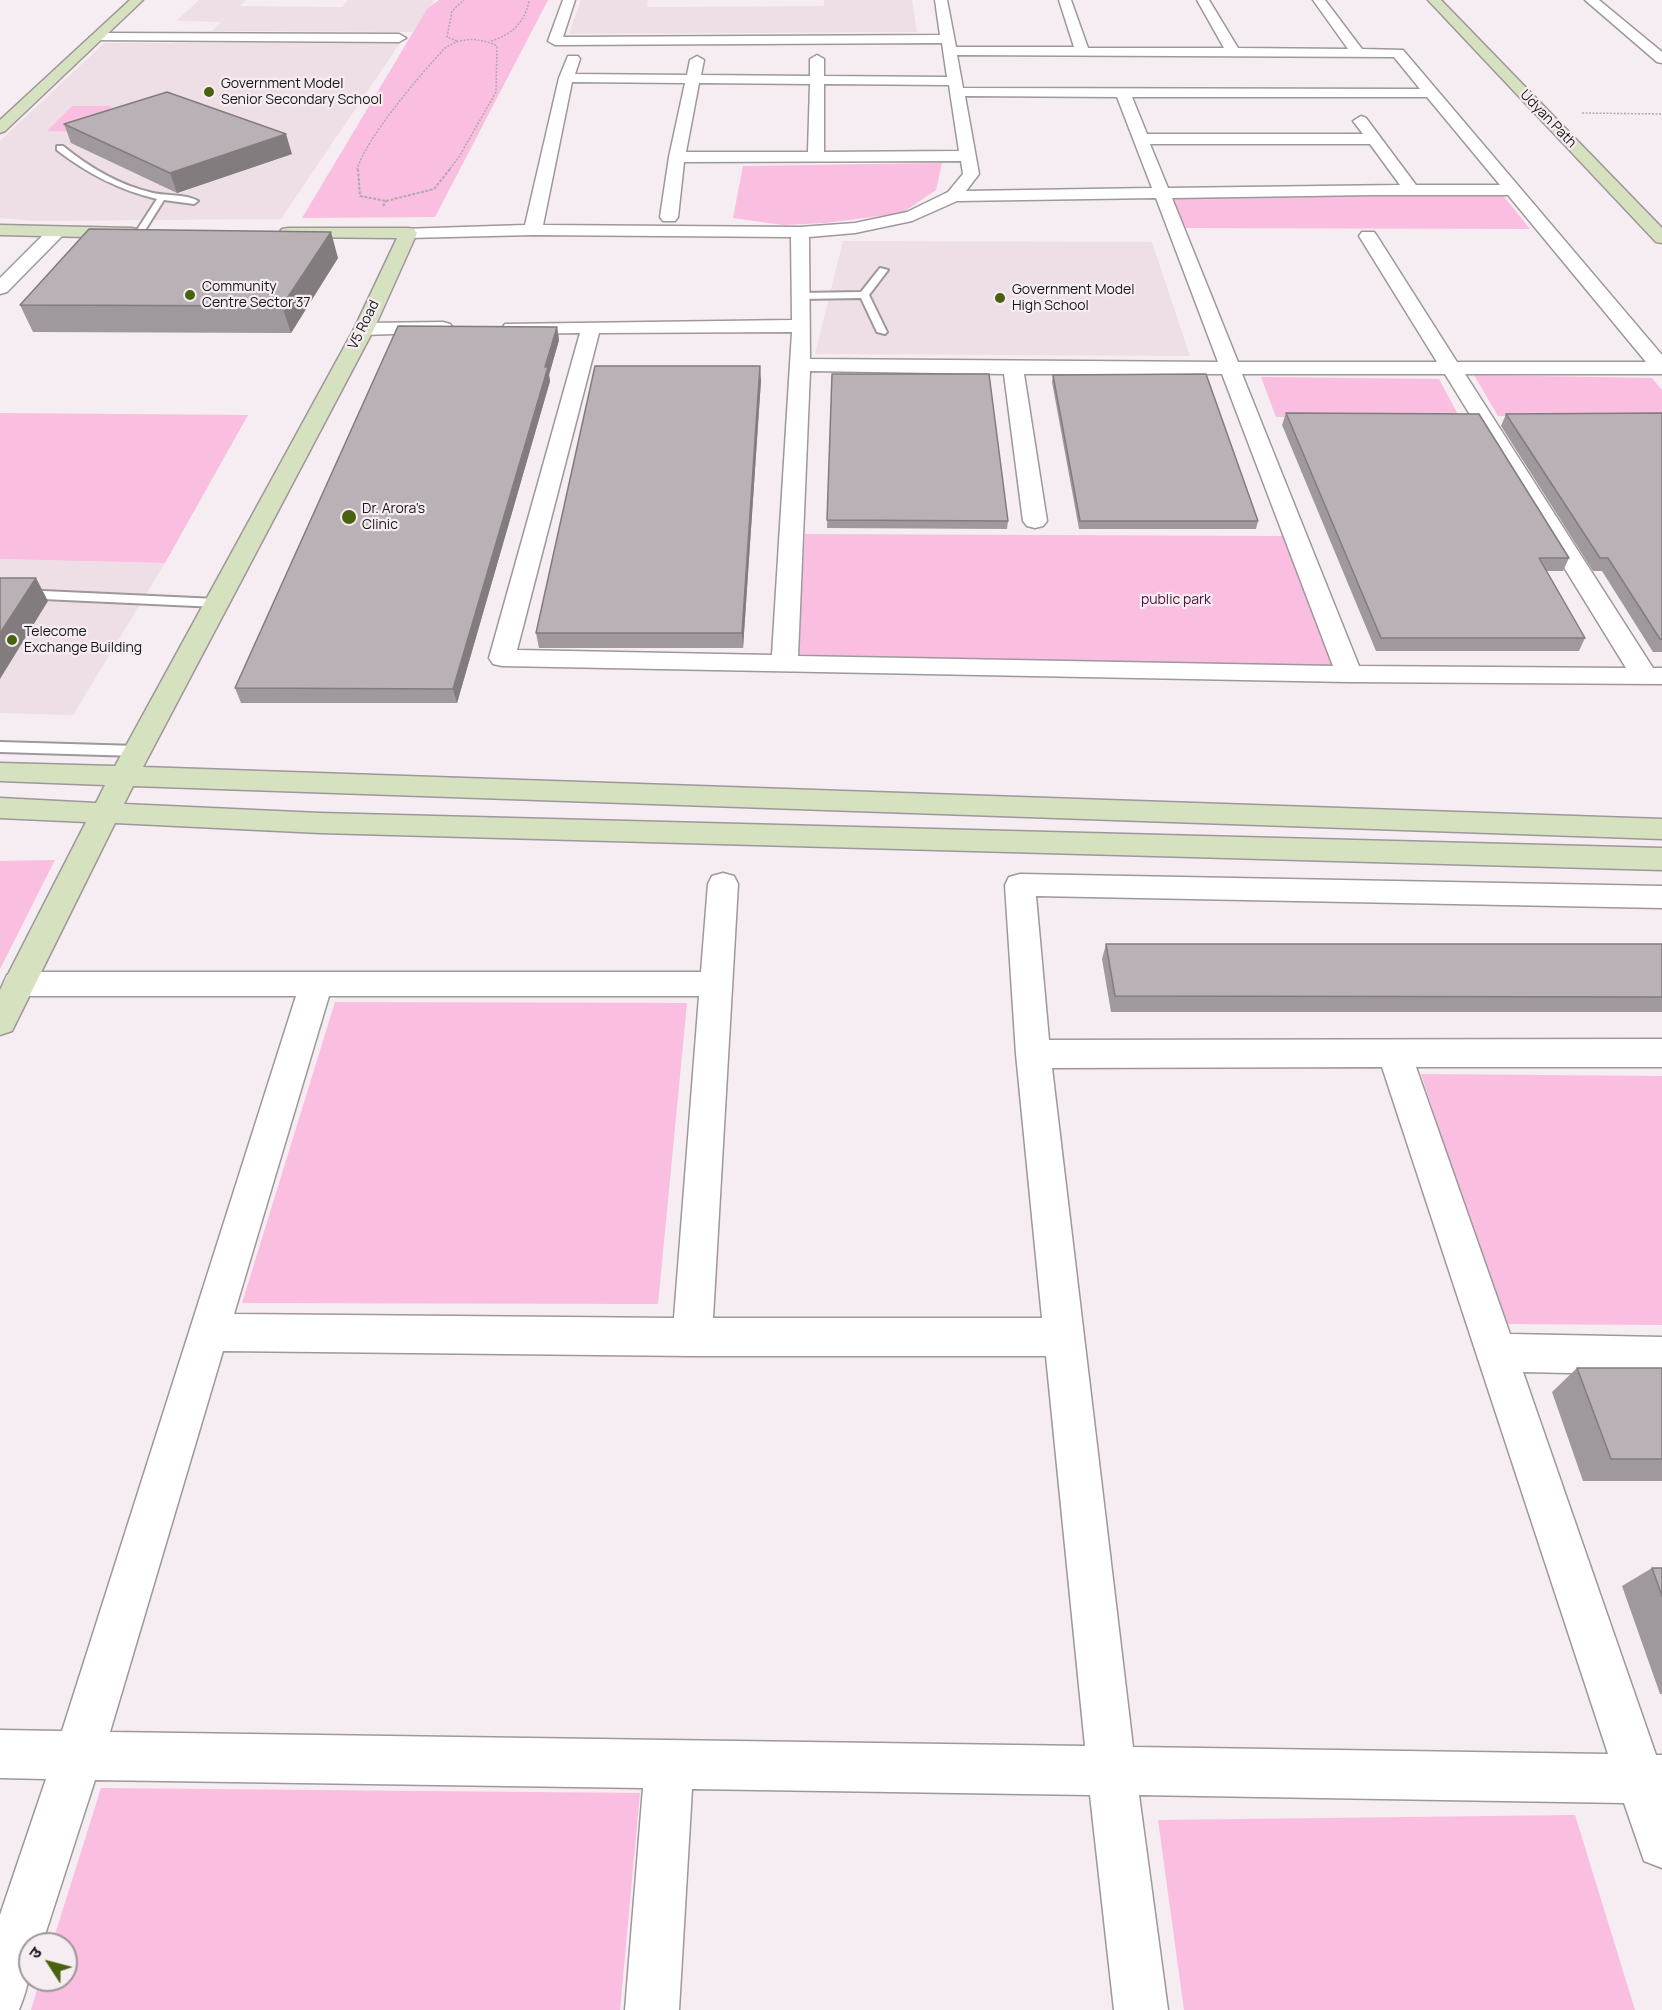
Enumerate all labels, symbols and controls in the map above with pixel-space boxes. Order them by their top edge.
place label: Government Model Senior Secondary School [221,76,382,108]
marker: Government Model Senior Secondary School [202,85,216,99]
street label: Udyan Path [1516,87,1580,151]
place label: Community Centre Sector 37 [202,279,311,312]
place label: Government Model High School [1012,282,1135,314]
marker: Community Centre Sector 37 [183,288,197,302]
marker: Government Model High School [993,291,1007,305]
street label: V5 Road [345,298,383,352]
place label: Dr. Arora's Clinic [362,501,425,534]
marker: Dr. Arora's Clinic [340,508,358,526]
park label: public park [1141,592,1211,608]
place label: Telecome Exchange Building [24,624,142,656]
marker: Telecome Exchange Building [5,633,19,647]
north arrow [18,1932,78,1992]
text: उ [23,1942,47,1963]

